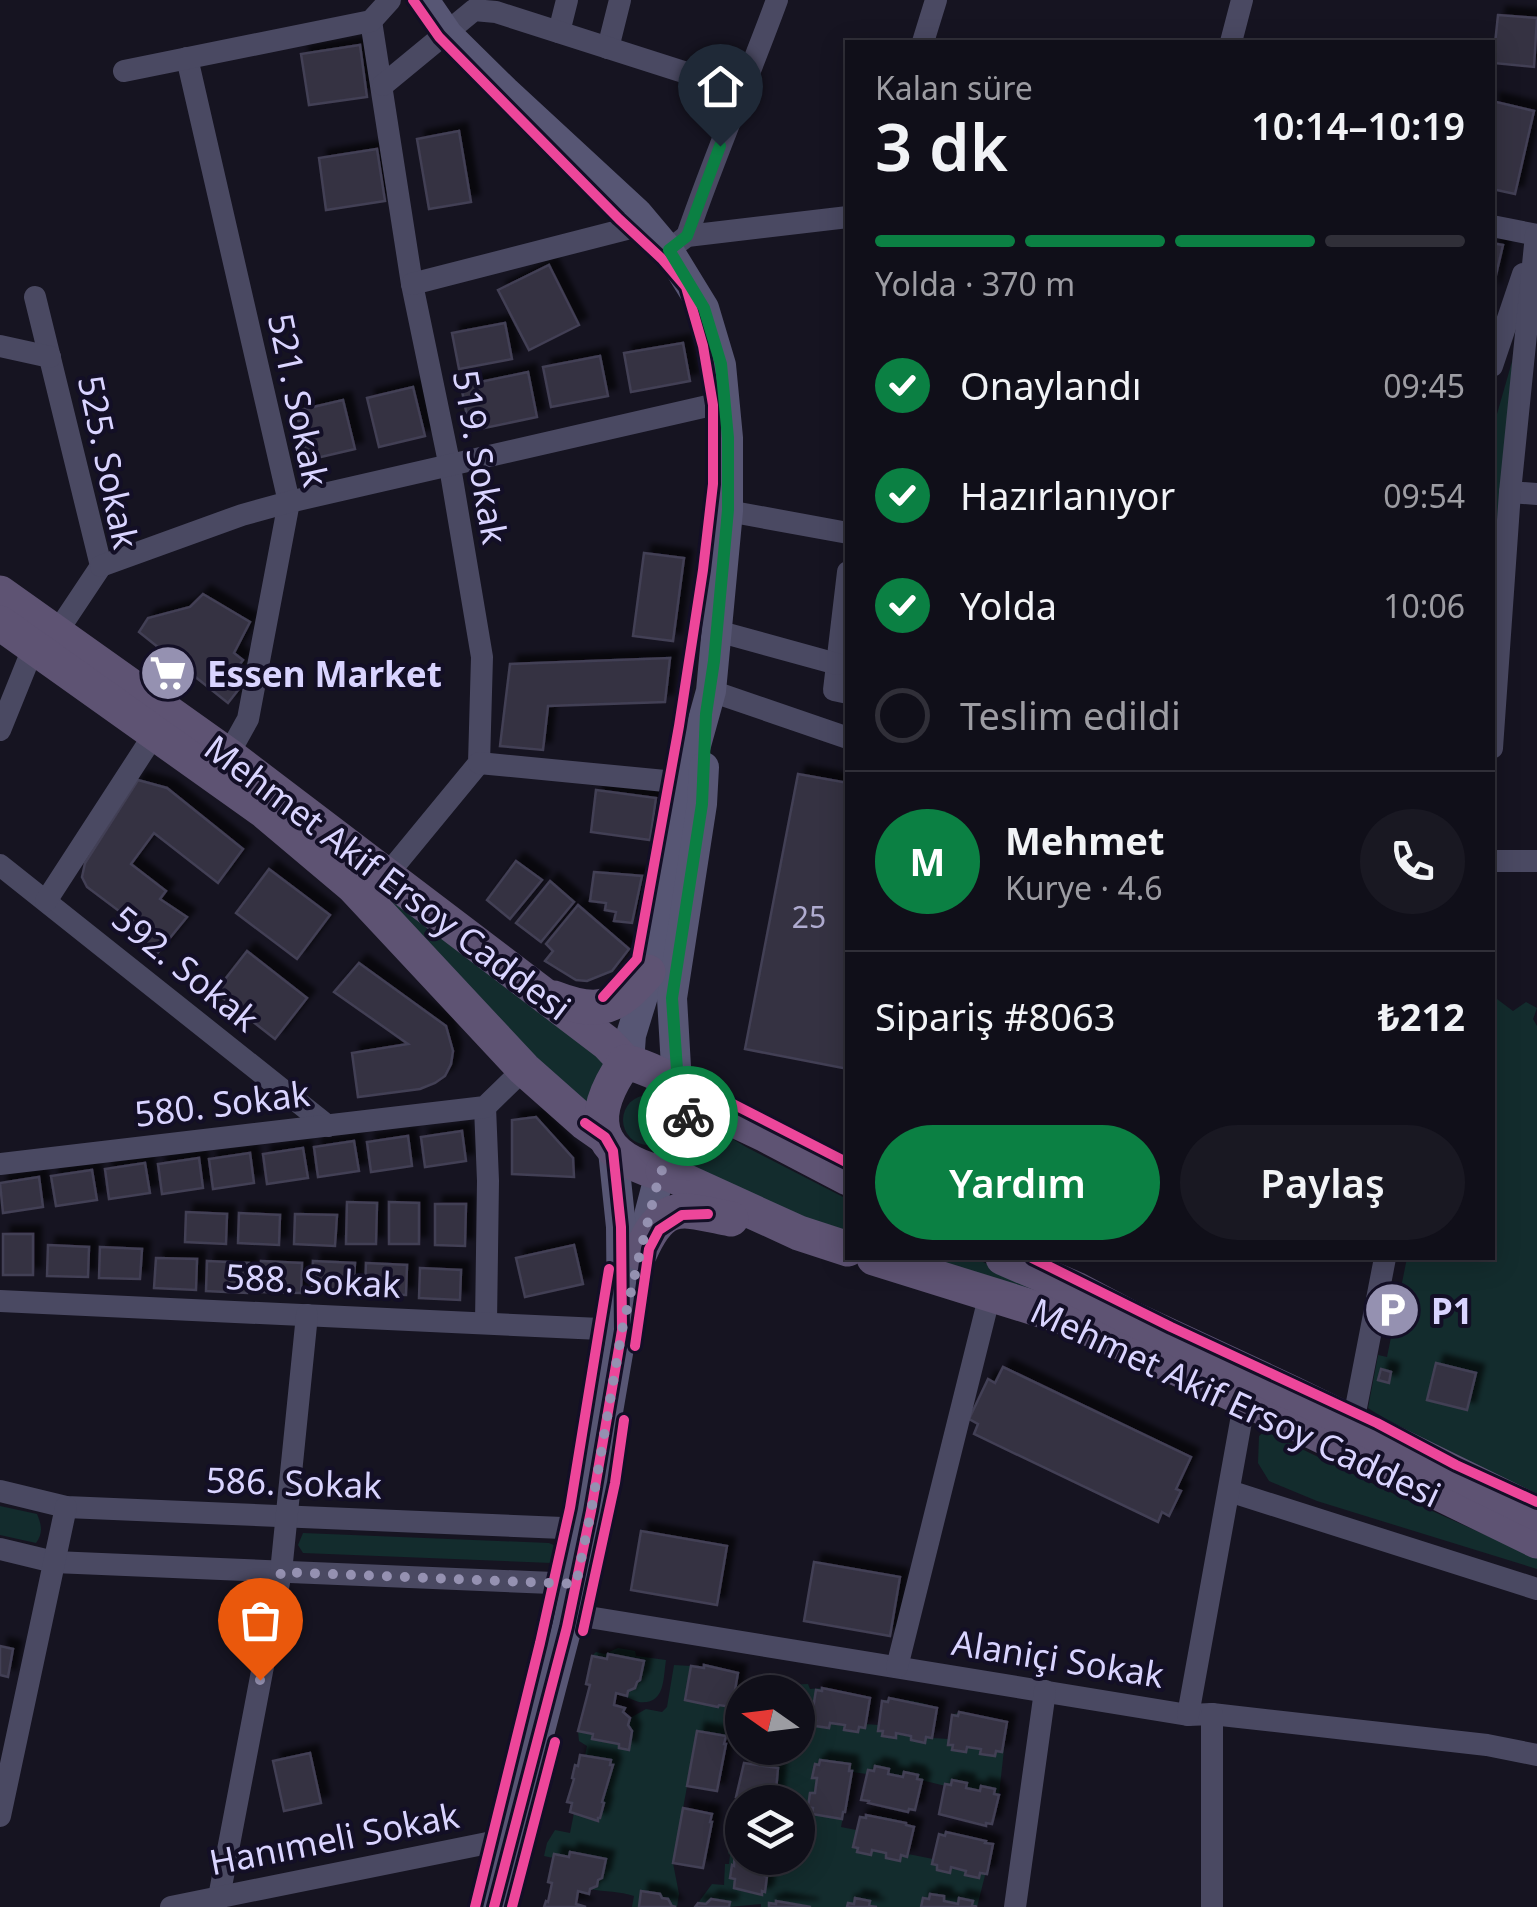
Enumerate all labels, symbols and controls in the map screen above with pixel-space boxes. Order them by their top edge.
pin [678,44,763,147]
icon: home [693,59,748,114]
text: Kalan süre [875,66,1033,109]
text: 10:14–10:19 [1251,99,1465,151]
text: 3 dk [875,102,1008,190]
text: Yolda · 370 m [875,262,1075,305]
street label: 521. Sokak [258,309,340,491]
icon: check [875,358,930,413]
text: Onaylandı [960,359,1142,411]
text: 09:45 [1383,364,1465,407]
street label: 519. Sokak [443,366,519,548]
street label: 525. Sokak [68,371,150,553]
icon: check [875,468,930,523]
text: Hazırlanıyor [960,469,1175,521]
text: 09:54 [1383,474,1465,517]
icon: check [875,578,930,633]
text: Yolda [960,579,1057,631]
text: 10:06 [1383,584,1465,627]
supermarket icon: Essen Market [138,643,198,703]
place label: Essen Market [207,650,442,697]
text: Teslim edildi [960,689,1181,741]
street label: Mehmet Akif Ersoy Caddesi [195,724,581,1030]
button: phone [1360,809,1465,914]
text: Mehmet [1005,814,1164,866]
text: M [910,835,945,887]
text: Kurye · 4.6 [1005,866,1163,909]
street label: 592. Sokak [103,894,269,1042]
house number: 25 [792,896,826,937]
text: Sipariş #8063 [875,990,1115,1042]
text: ₺212 [1378,990,1465,1042]
courier [638,1066,738,1166]
street label: 580. Sokak [132,1069,312,1137]
icon: bike [661,1089,716,1144]
button: Yardım [875,1125,1160,1240]
button: Paylaş [1180,1125,1465,1240]
street label: 588. Sokak [224,1252,402,1308]
parking icon: P1 [1362,1280,1422,1340]
street label: Mehmet Akif Ersoy Caddesi [1024,1286,1448,1518]
place label: P1 [1431,1287,1473,1334]
street label: 586. Sokak [205,1455,383,1509]
pin [218,1578,303,1681]
icon: bag [233,1593,288,1648]
street label: Alaniçi Sokak [949,1618,1168,1698]
north arrow [725,1675,815,1765]
map controls [725,1675,815,1875]
button: layers [725,1785,815,1875]
street label: Hanımeli Sokak [205,1791,463,1885]

